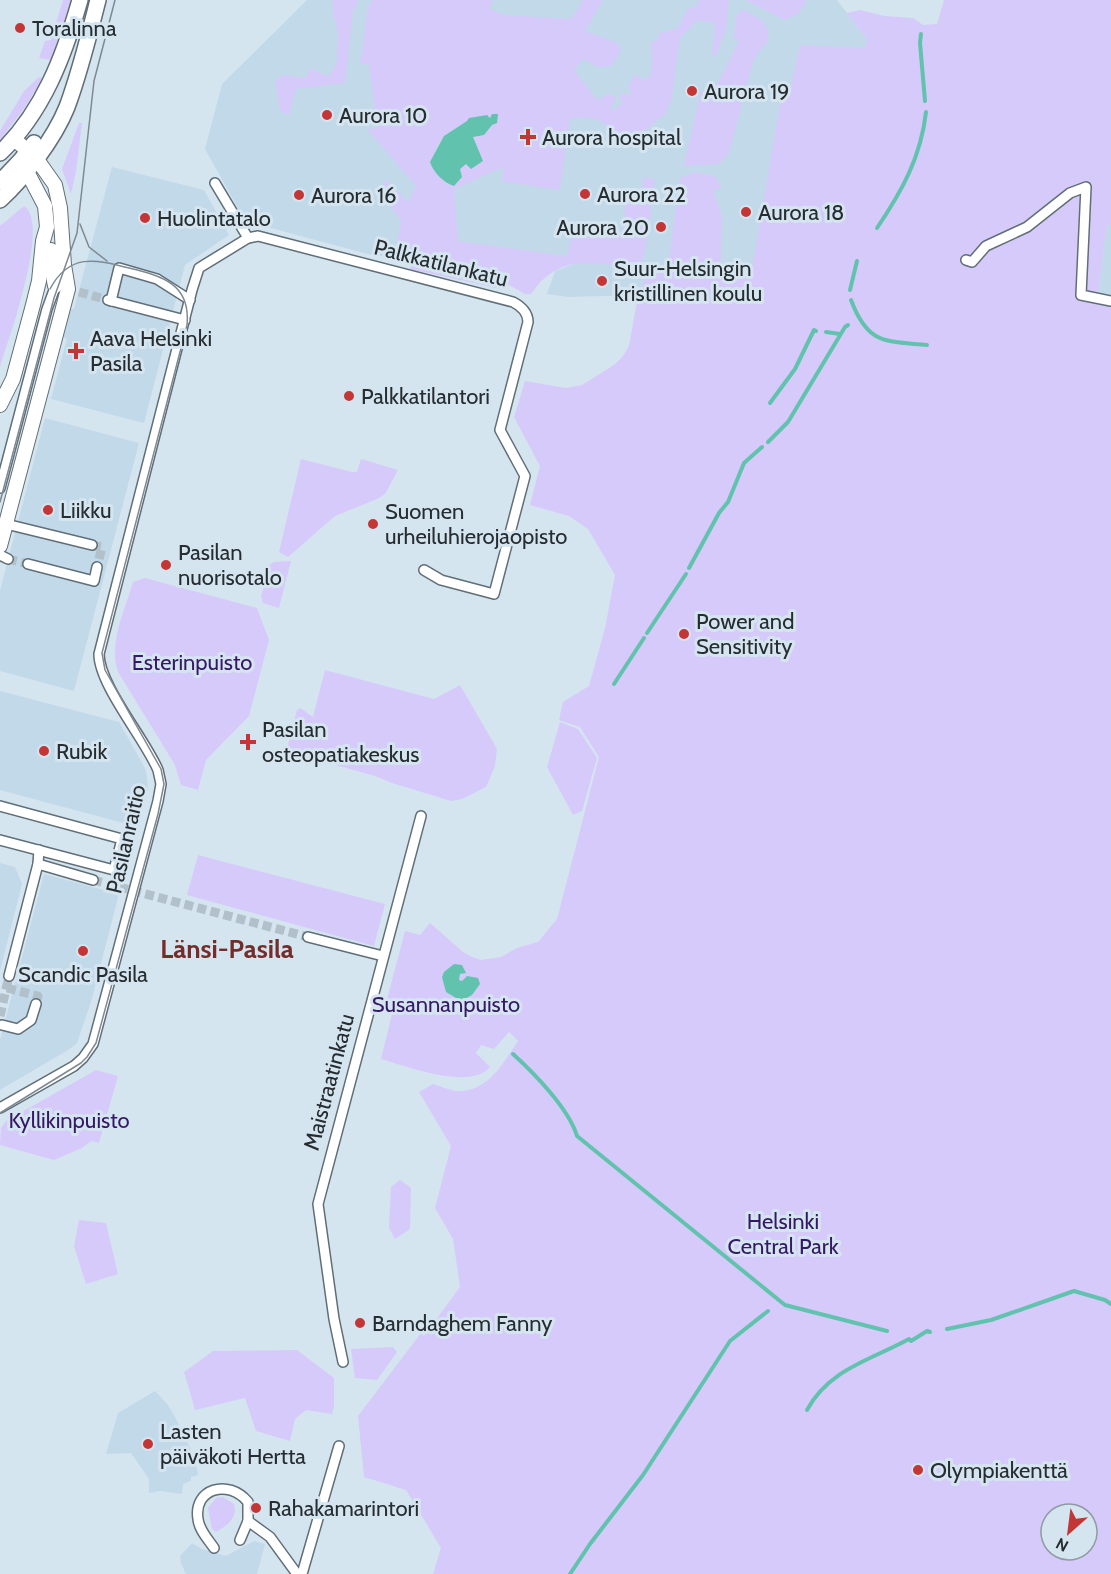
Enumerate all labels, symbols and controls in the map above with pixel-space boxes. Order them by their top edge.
place label: Toralinna [32,15,117,42]
marker: Toralinna [13,21,27,35]
place label: Aurora 19 [704,78,790,105]
marker: Aurora 19 [685,84,699,98]
place label: Aurora 10 [339,102,427,129]
marker: Aurora 10 [320,108,334,122]
place label: Aurora hospital [542,124,682,151]
marker: Aurora hospital [519,128,537,146]
place label: Aurora 22 [597,181,686,208]
place label: Aurora 16 [311,182,397,209]
marker: Aurora 22 [578,187,592,201]
marker: Aurora 16 [292,188,306,202]
place label: Aurora 18 [758,199,844,226]
place label: Huolintatalo [157,205,271,232]
marker: Aurora 18 [739,205,753,219]
marker: Huolintatalo [138,211,152,225]
place label: Aurora 20 [556,214,649,241]
marker: Aurora 20 [654,220,668,234]
street label: Palkkatilankatu [371,233,511,293]
place label: Suur-Helsingin kristillinen koulu [614,255,762,307]
marker: Suur-Helsingin kristillinen koulu [595,274,609,288]
place label: Aava Helsinki Pasila [90,325,212,377]
marker: Aava Helsinki Pasila [67,342,85,360]
place label: Palkkatilantori [361,383,490,410]
marker: Palkkatilantori [342,389,356,403]
place label: Liikku [60,497,112,524]
place label: Suomen urheiluhierojaopisto [385,498,567,550]
marker: Liikku [41,503,55,517]
marker: Suomen urheiluhierojaopisto [366,517,380,531]
place label: Pasilan nuorisotalo [178,539,282,591]
marker: Pasilan nuorisotalo [159,558,173,572]
place label: Power and Sensitivity [696,608,794,660]
marker: Power and Sensitivity [677,627,691,641]
park label: Esterinpuisto [132,649,252,676]
place label: Pasilan osteopatiakeskus [262,716,419,768]
marker: Pasilan osteopatiakeskus [239,733,257,751]
place label: Rubik [56,738,107,765]
marker: Rubik [37,744,51,758]
street label: Pasilanraitio [100,782,152,896]
district label: Länsi-Pasila [160,933,294,965]
marker: Scandic Pasila [76,944,90,958]
place label: Scandic Pasila [18,961,148,988]
park label: Susannanpuisto [372,991,520,1018]
street label: Maistraatinkatu [298,1011,360,1153]
park label: Kyllikinpuisto [8,1107,130,1134]
park label: Helsinki Central Park [727,1208,839,1260]
place label: Barndaghem Fanny [372,1310,552,1337]
marker: Barndaghem Fanny [353,1316,367,1330]
place label: Lasten päiväkoti Hertta [160,1418,306,1470]
marker: Lasten päiväkoti Hertta [141,1437,155,1451]
place label: Olympiakenttä [930,1457,1068,1484]
marker: Olympiakenttä [911,1463,925,1477]
place label: Rahakamarintori [268,1495,419,1522]
marker: Rahakamarintori [249,1501,263,1515]
north arrow [1039,1502,1099,1562]
text: N [1053,1534,1072,1556]

